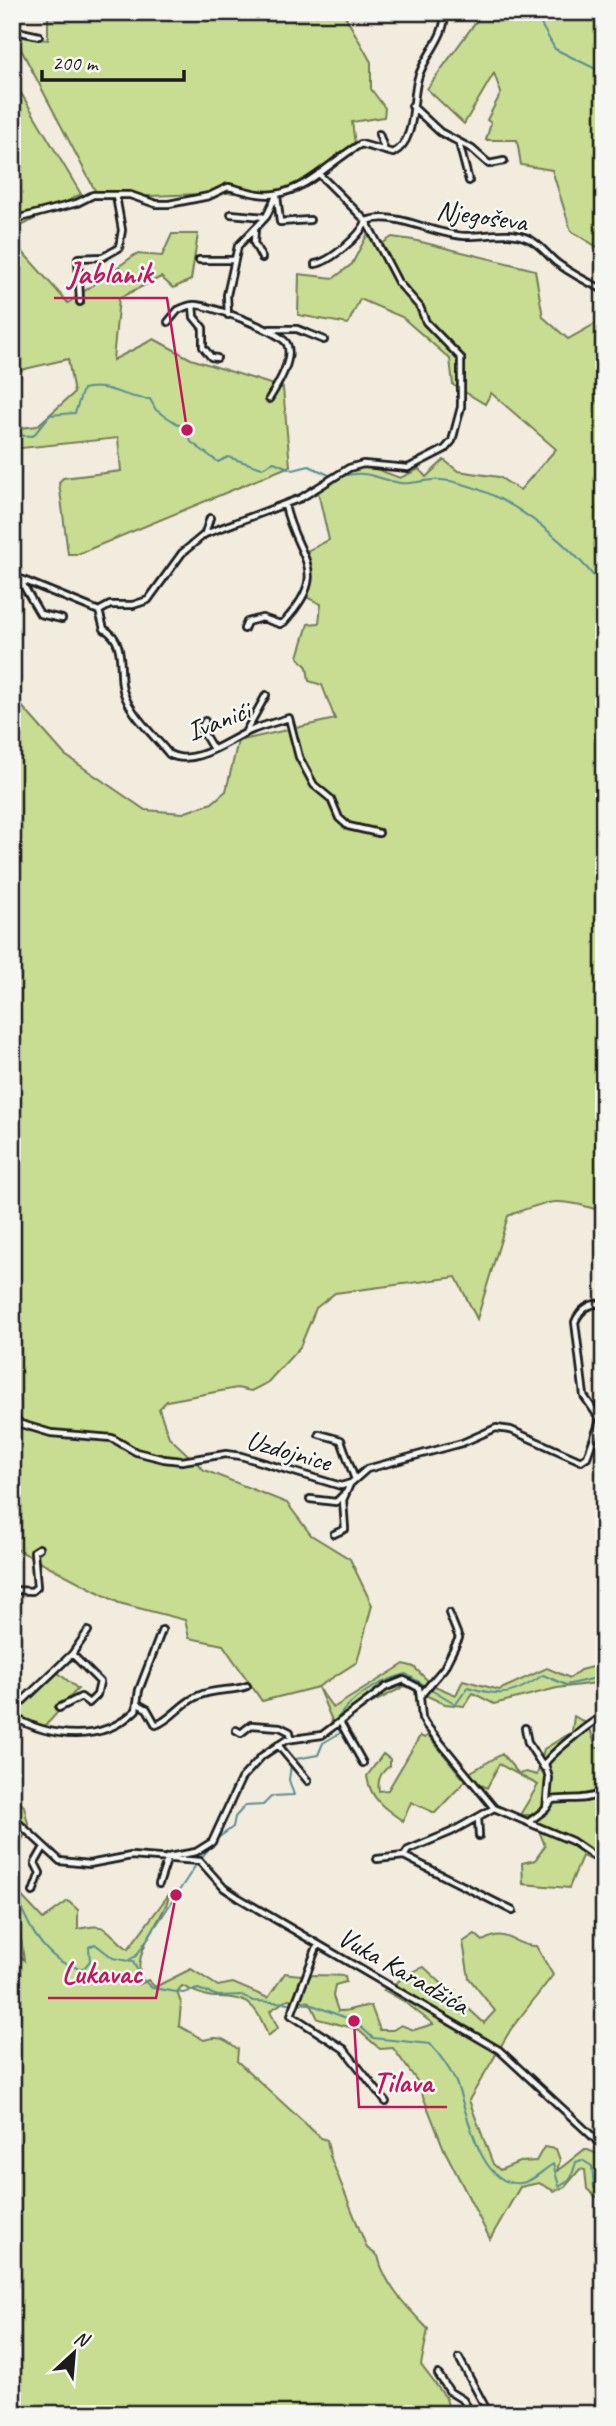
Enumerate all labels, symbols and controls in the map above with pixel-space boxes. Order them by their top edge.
scale bar [42,38,184,82]
text: 200 m [52,50,99,76]
street label: Njegoševa [434,192,531,239]
callout: Jablanik [54,247,167,298]
text: Jablanik [66,254,155,292]
street label: Ivanići [182,691,258,748]
street label: Uzdojnice [242,1422,337,1480]
street label: Vuka Karadžića [332,1919,477,2023]
callout: Lukavac [48,1947,156,1998]
text: Lukavac [62,1954,144,1992]
callout: Tilava [359,2056,447,2107]
text: Tilava [373,2063,435,2101]
north arrow [38,2318,108,2388]
text: N [70,2325,94,2353]

